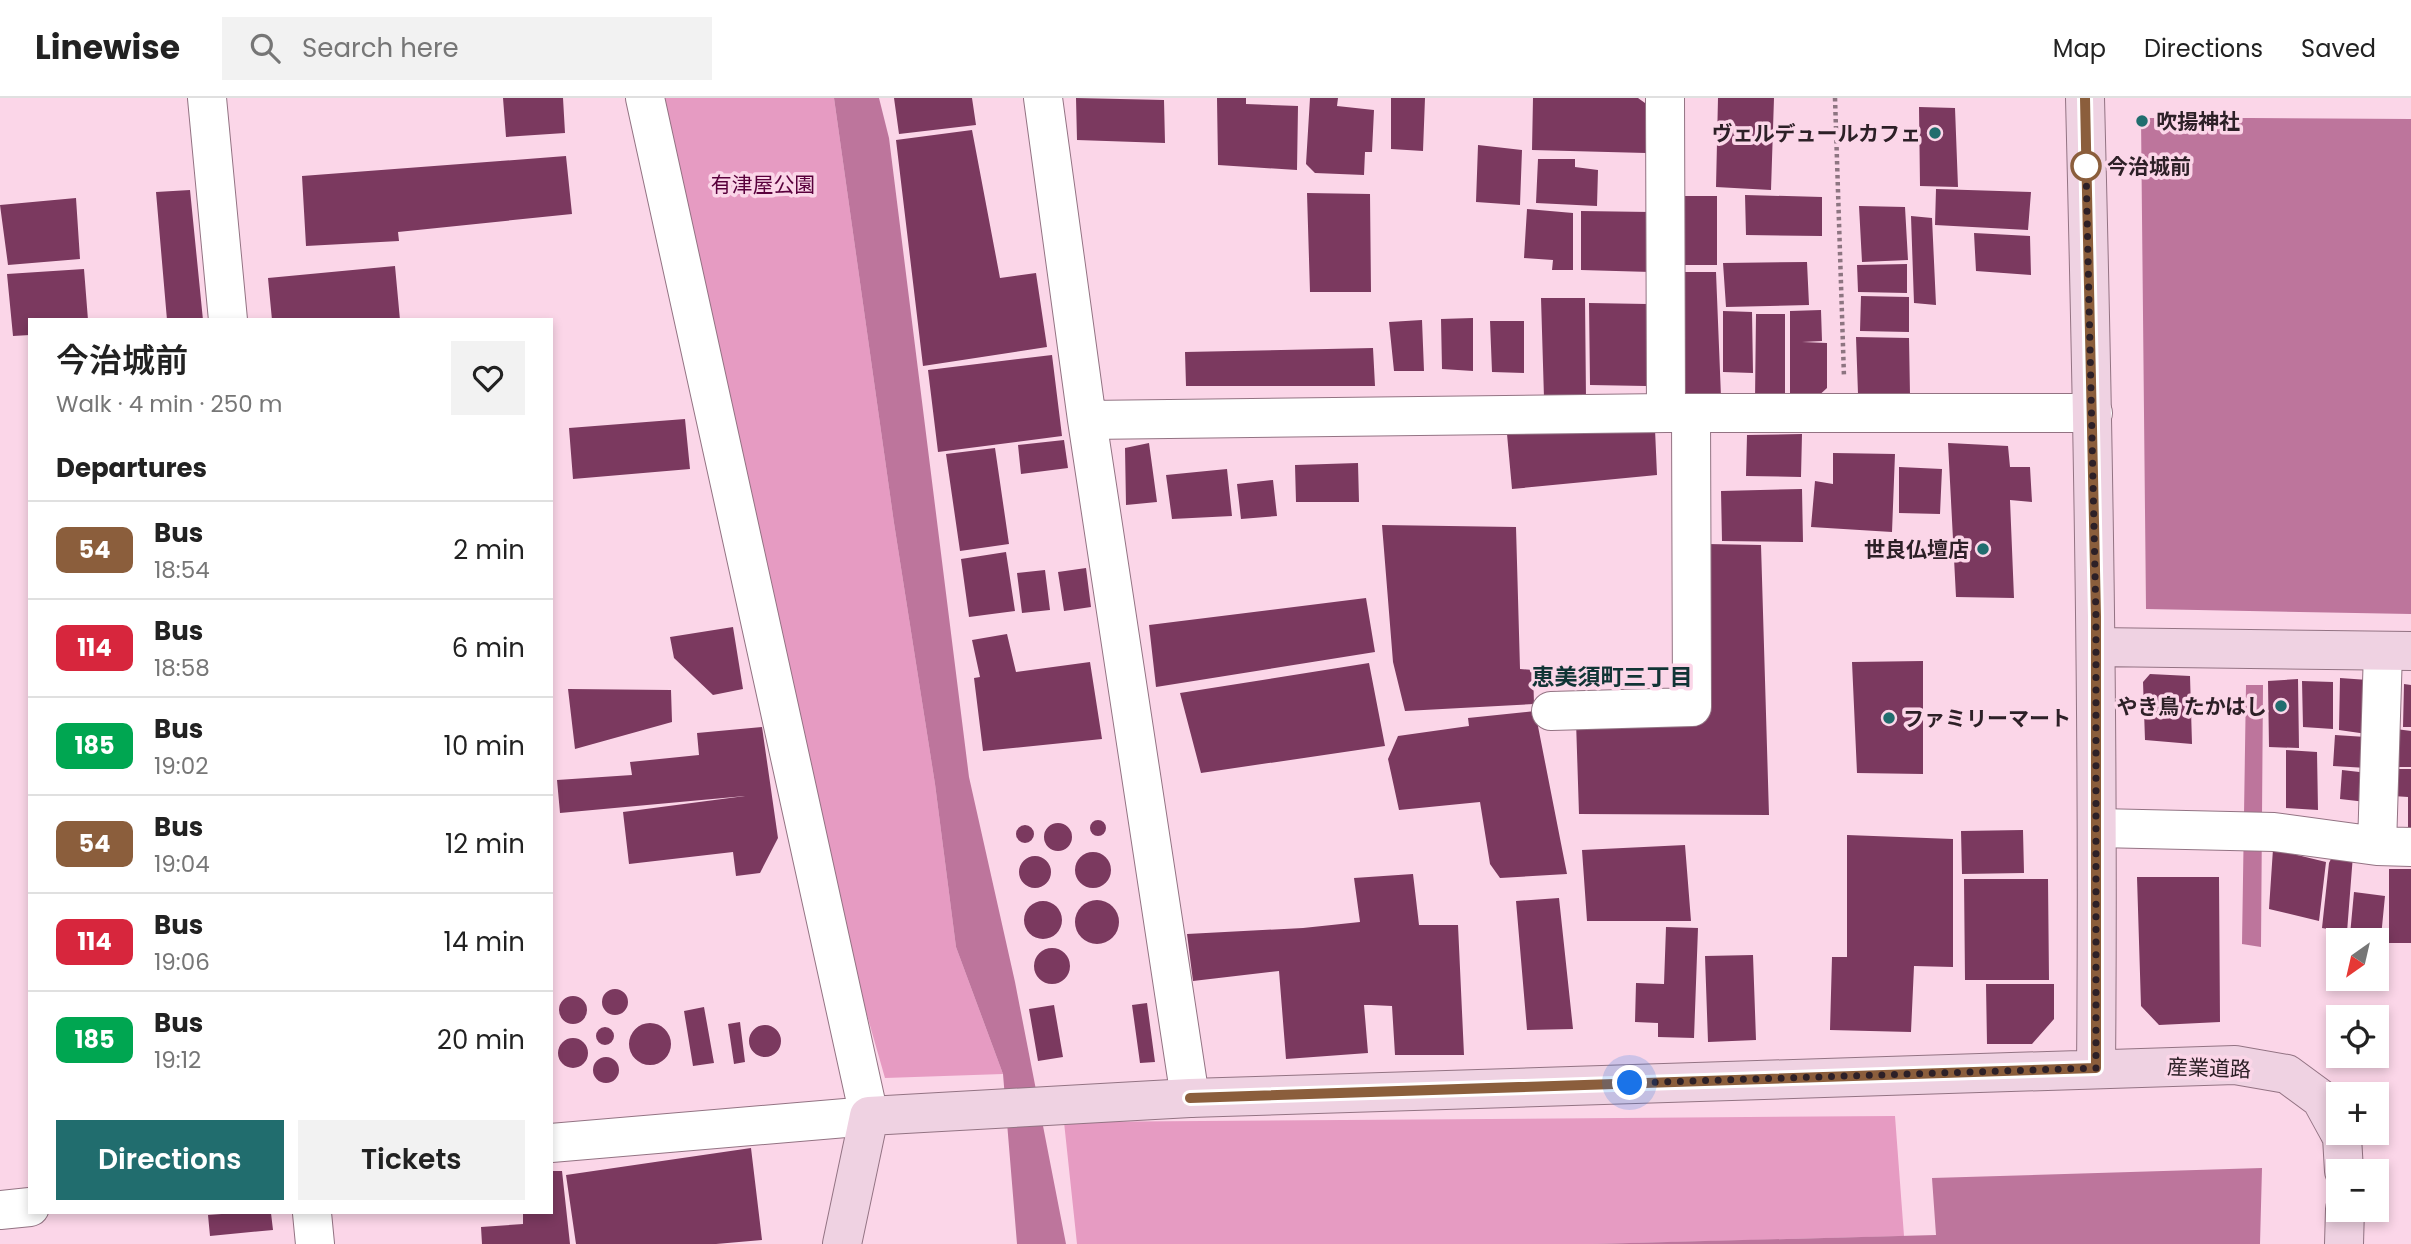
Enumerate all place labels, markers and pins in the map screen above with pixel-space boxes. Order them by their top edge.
place label: 吹揚神社 [2156,107,2240,136]
marker: 吹揚神社 [2134,113,2150,129]
place label: ヴェルデュールカフェ [1712,119,1921,148]
marker: ヴェルデュールカフェ [1927,125,1943,141]
marker: 今治城前 [2071,151,2101,181]
place label: 今治城前 [2107,152,2191,181]
place label: 世良仏壇店 [1864,535,1969,564]
marker: 世良仏壇店 [1975,541,1991,557]
place label: やき鳥 たかはし [2116,692,2267,721]
marker: やき鳥 たかはし [2273,698,2289,714]
place label: ファミリーマート [1903,704,2071,733]
marker: ファミリーマート [1881,710,1897,726]

